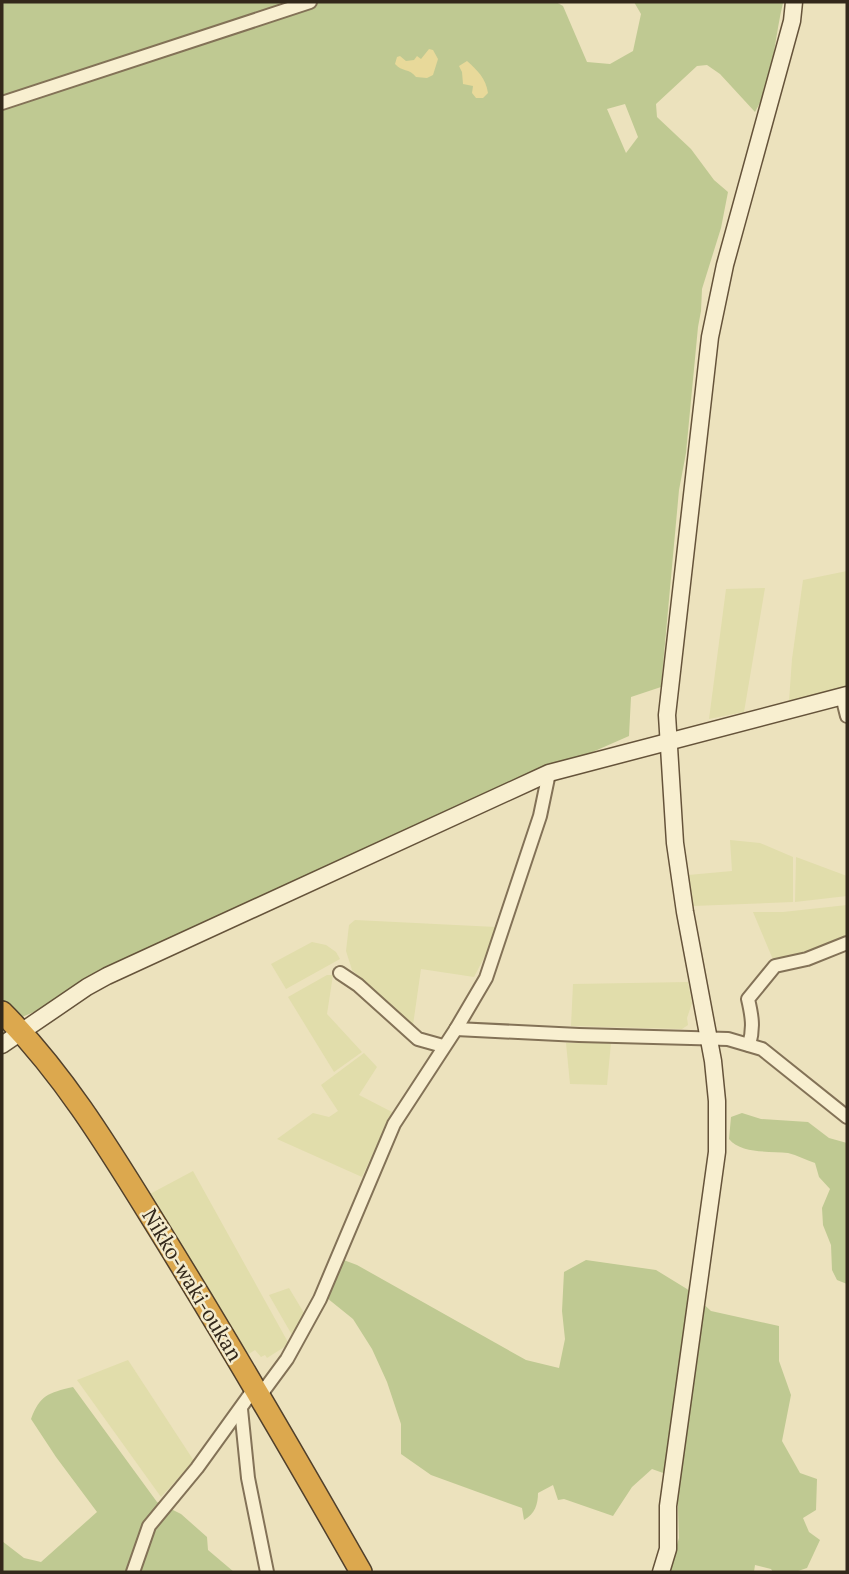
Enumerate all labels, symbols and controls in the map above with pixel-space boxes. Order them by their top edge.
street label: Nikko-waki-oukan [136,1203,250,1366]

